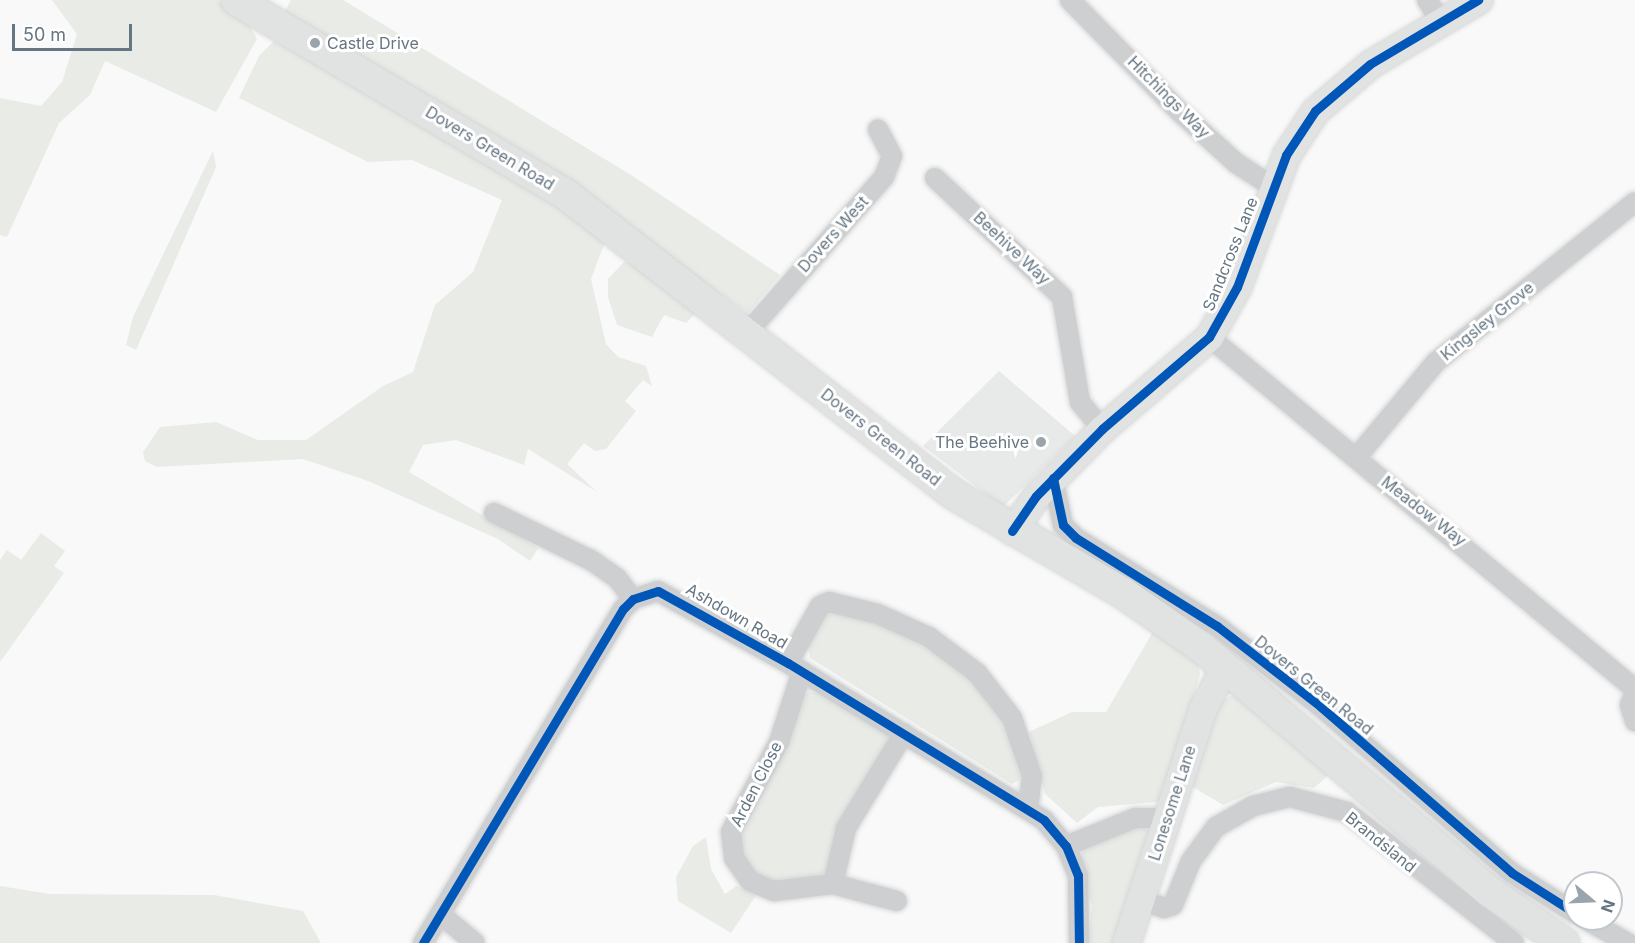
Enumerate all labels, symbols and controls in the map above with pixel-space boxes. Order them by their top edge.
scale bar [15,12,135,50]
text: 50 m [23,24,66,45]
place label: Castle Drive [327,33,419,53]
marker: Castle Drive [308,36,322,50]
street label: Hitchings Way [1124,52,1214,142]
street label: Dovers Green Road [422,102,558,194]
street label: Dovers West [794,192,872,276]
street label: Sandcross Lane [1198,194,1262,314]
street label: Beehive Way [970,208,1054,288]
street label: Kingsley Grove [1437,278,1537,364]
street label: Dovers Green Road [817,384,945,490]
place label: The Beehive [935,432,1029,452]
marker: The Beehive [1034,435,1048,449]
street label: Meadow Way [1378,472,1470,550]
street label: Ashdown Road [683,579,791,653]
street label: Dovers Green Road [1251,631,1377,739]
street label: Arden Close [726,738,786,830]
street label: Lonesome Lane [1144,743,1200,863]
street label: Brandsland [1342,808,1420,876]
north arrow [1563,871,1623,931]
text: N [1597,897,1620,915]

